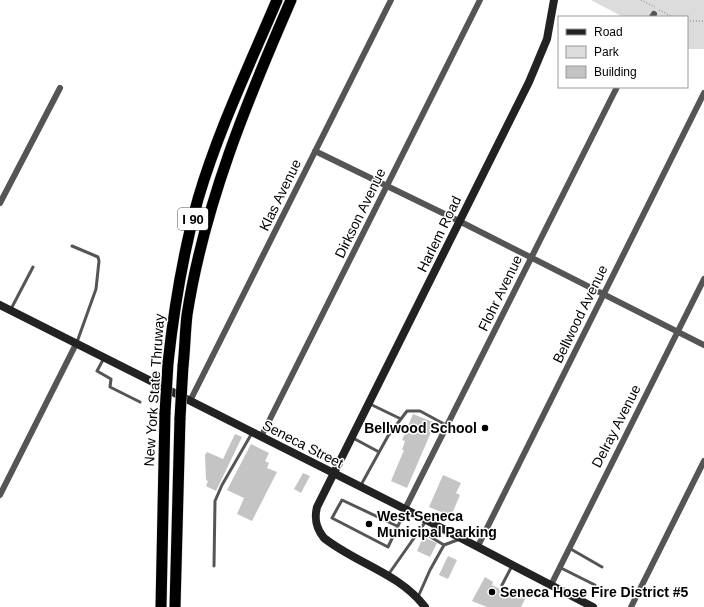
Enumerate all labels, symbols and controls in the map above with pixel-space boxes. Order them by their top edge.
legend [558,16,688,88]
text: Road [594,25,623,39]
text: Park [594,45,620,59]
text: Building [594,65,637,79]
street label: Klas Avenue [256,156,304,233]
street label: Dirkson Avenue [331,165,389,260]
street label: Harlem Road [414,193,464,275]
road number: I 90 [178,208,208,230]
street label: Flohr Avenue [475,252,525,333]
street label: Bellwood Avenue [549,262,611,366]
street label: New York State Thruway [141,313,167,467]
street label: Delray Avenue [588,382,644,470]
street label: Seneca Street [260,417,346,471]
place label: Bellwood School [364,420,477,436]
marker: Bellwood School [480,423,490,433]
place label: West Seneca Municipal Parking [377,508,497,540]
marker: West Seneca Municipal Parking [364,519,374,529]
place label: Seneca Hose Fire District #5 [500,584,689,600]
marker: Seneca Hose Fire District #5 [487,587,497,597]

